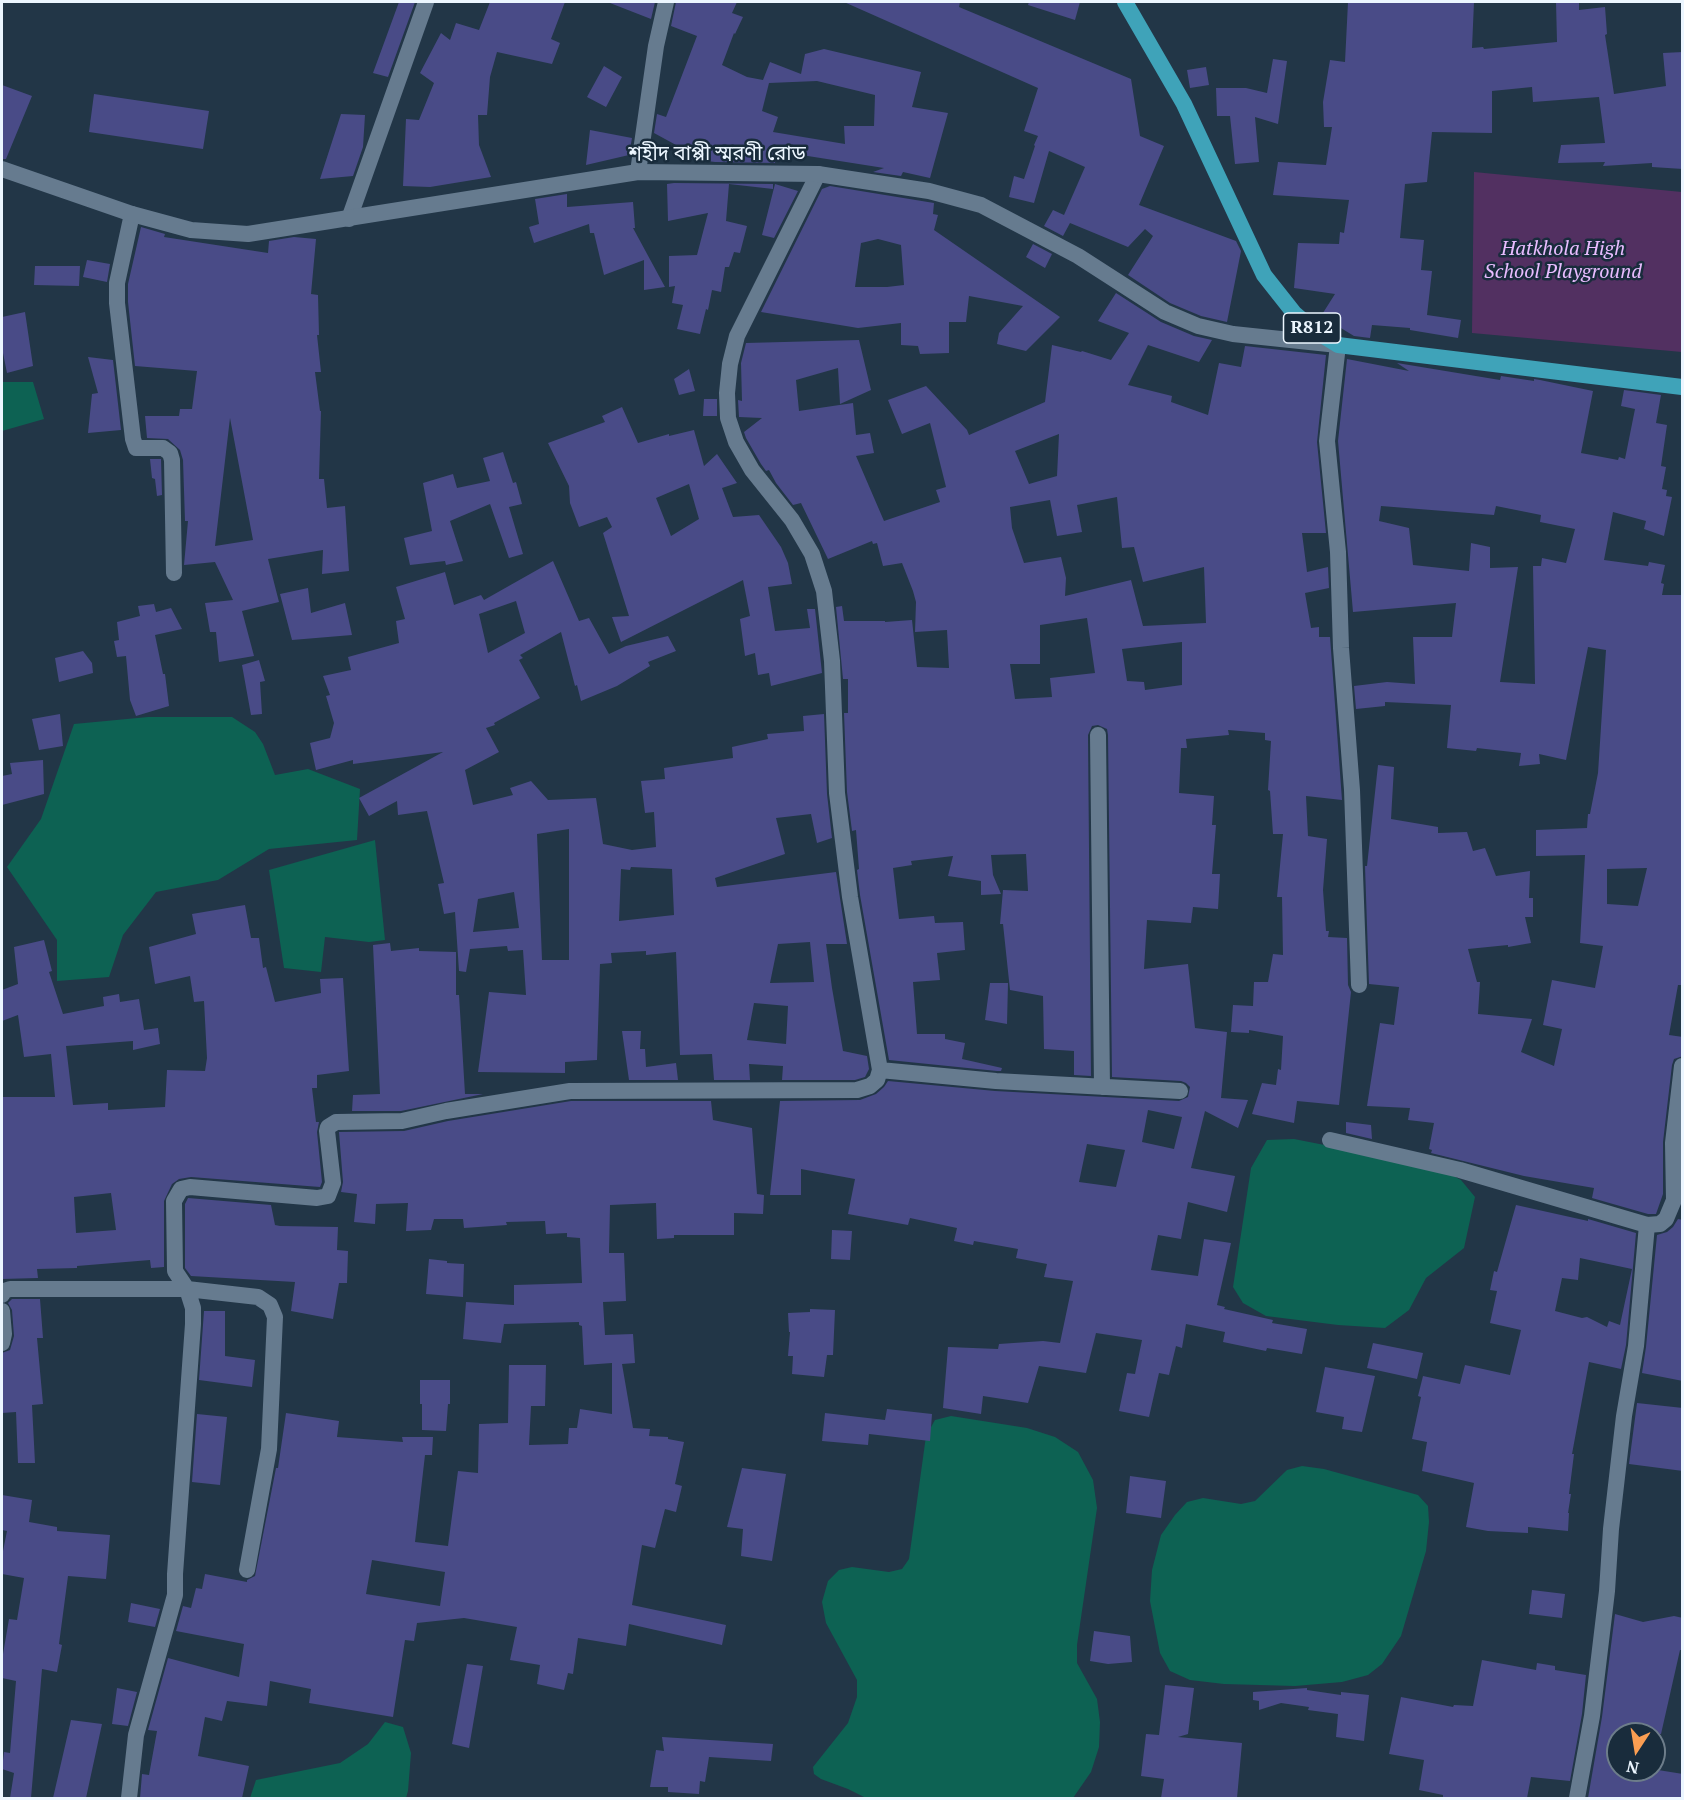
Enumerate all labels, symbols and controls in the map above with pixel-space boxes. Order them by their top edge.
street label: শহীদ বাপ্পী স্মরণী রোড [628,142,806,166]
park label: Hatkhola High School Playground [1484,237,1642,284]
road number: R812 [1284,313,1340,343]
north arrow [1606,1722,1666,1782]
text: N [1624,1756,1641,1780]

